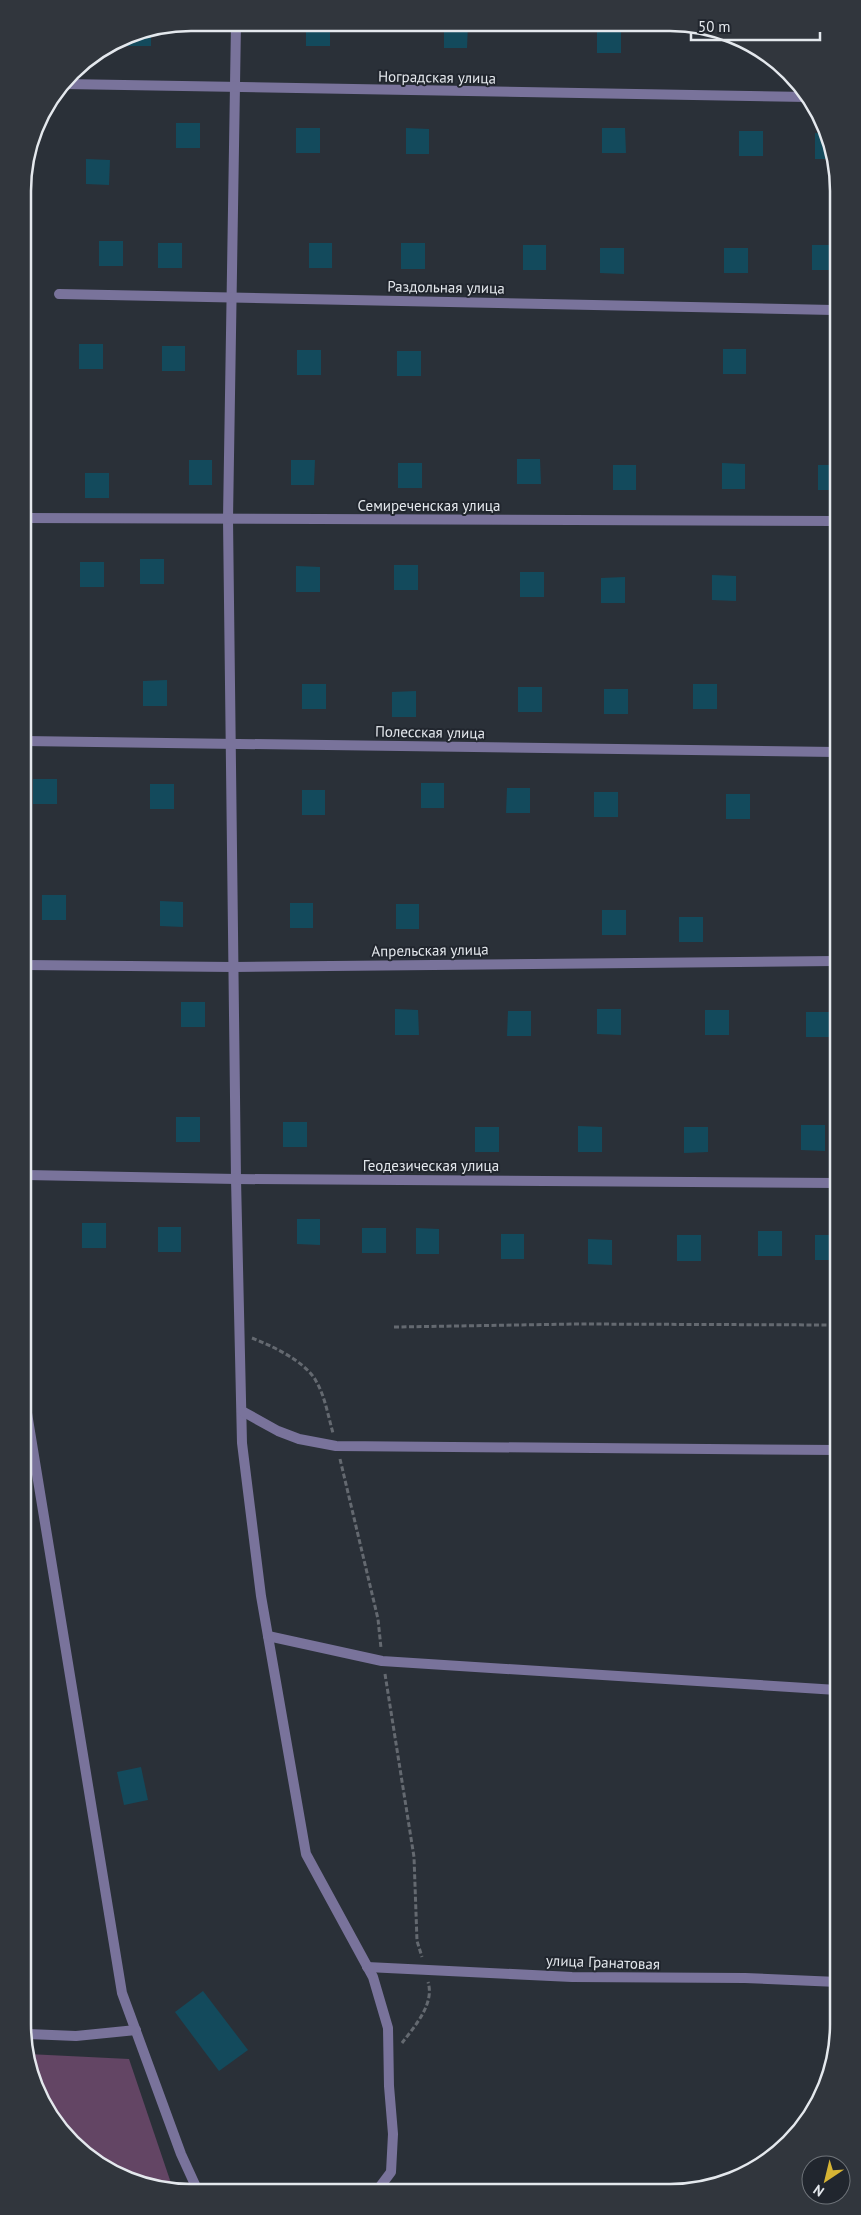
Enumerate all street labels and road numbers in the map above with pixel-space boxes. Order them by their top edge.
street label: Ноградская улица [378,66,496,88]
street label: Раздольная улица [387,276,505,298]
street label: Семиреченская улица [357,496,501,515]
street label: Полесская улица [375,722,485,742]
street label: Апрельская улица [371,939,489,961]
street label: Геодезическая улица [363,1156,499,1175]
street label: улица Гранатовая [546,1951,660,1973]

